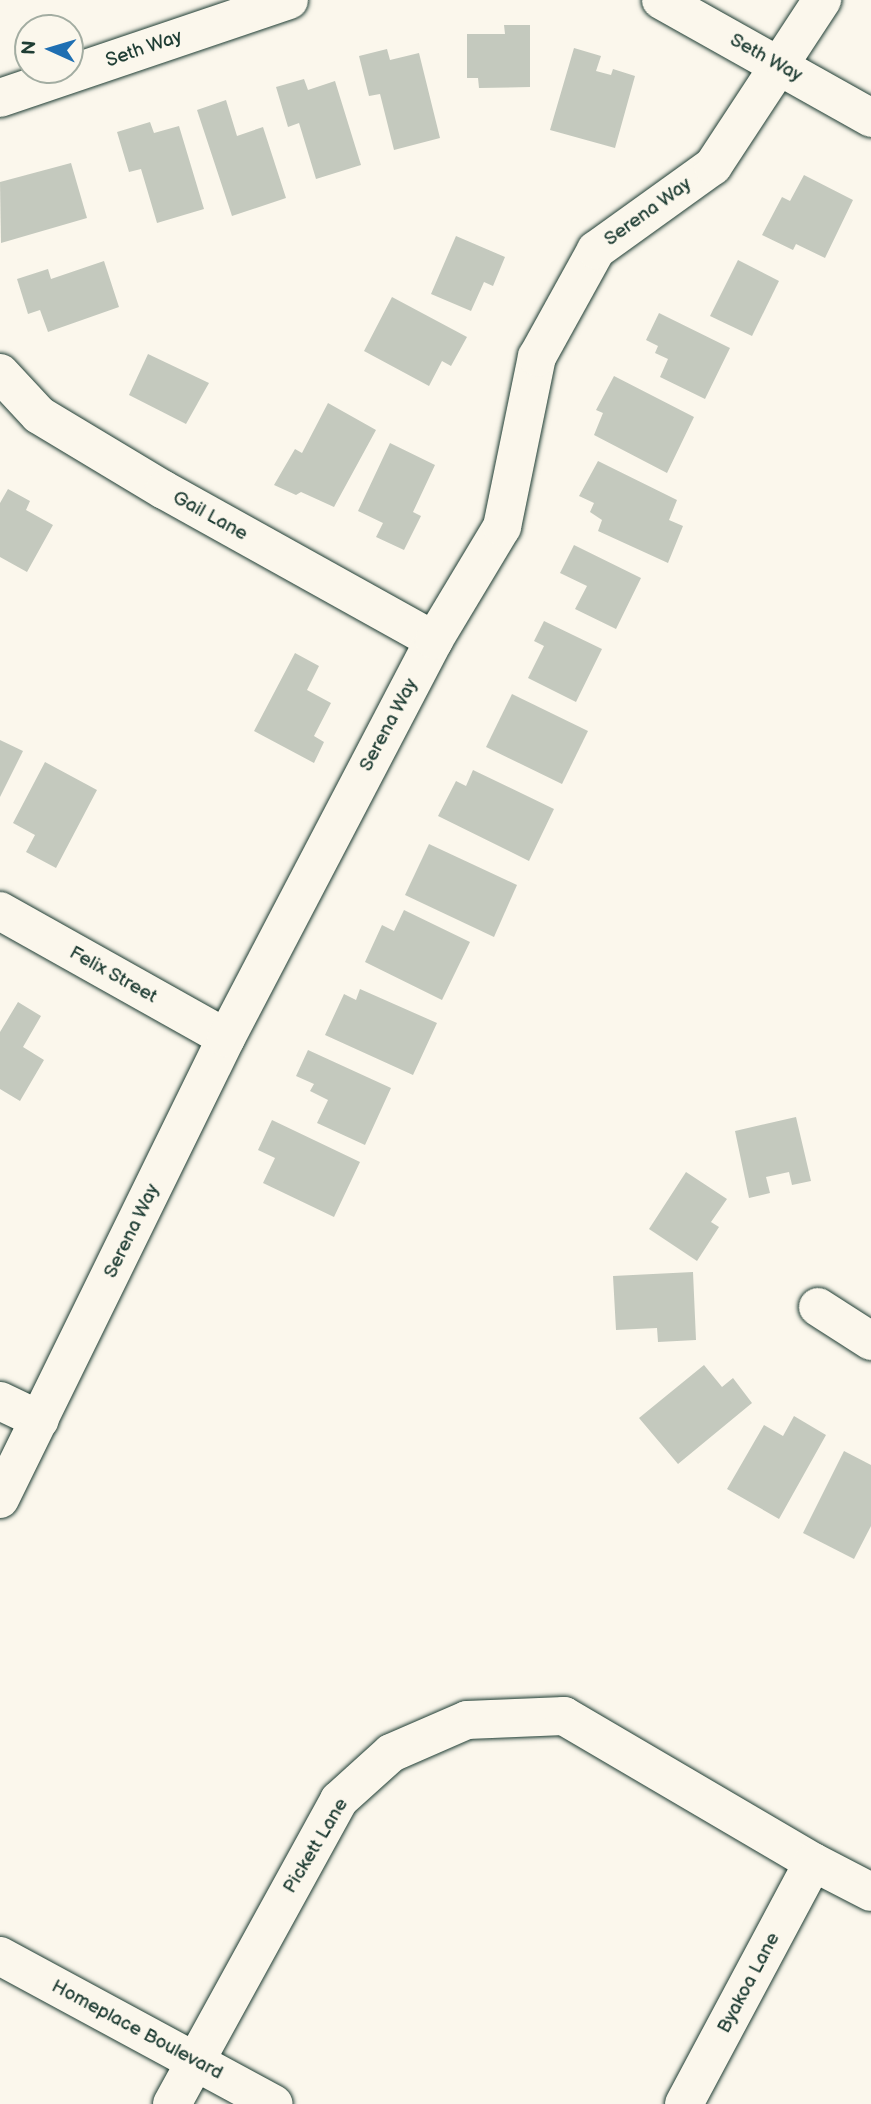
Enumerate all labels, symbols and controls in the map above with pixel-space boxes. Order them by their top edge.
north arrow [14,14,84,84]
street label: Seth Way [103,25,185,73]
street label: Seth Way [726,29,806,87]
text: N [18,40,42,56]
street label: Serena Way [600,173,696,251]
street label: Gail Lane [169,486,251,546]
street label: Serena Way [355,674,423,776]
street label: Felix Street [65,942,161,1008]
street label: Serena Way [99,1180,165,1282]
street label: Pickett Lane [279,1794,353,1898]
street label: Byakoa Lane [713,1929,785,2037]
street label: Homeplace Boulevard [48,1975,226,2085]

